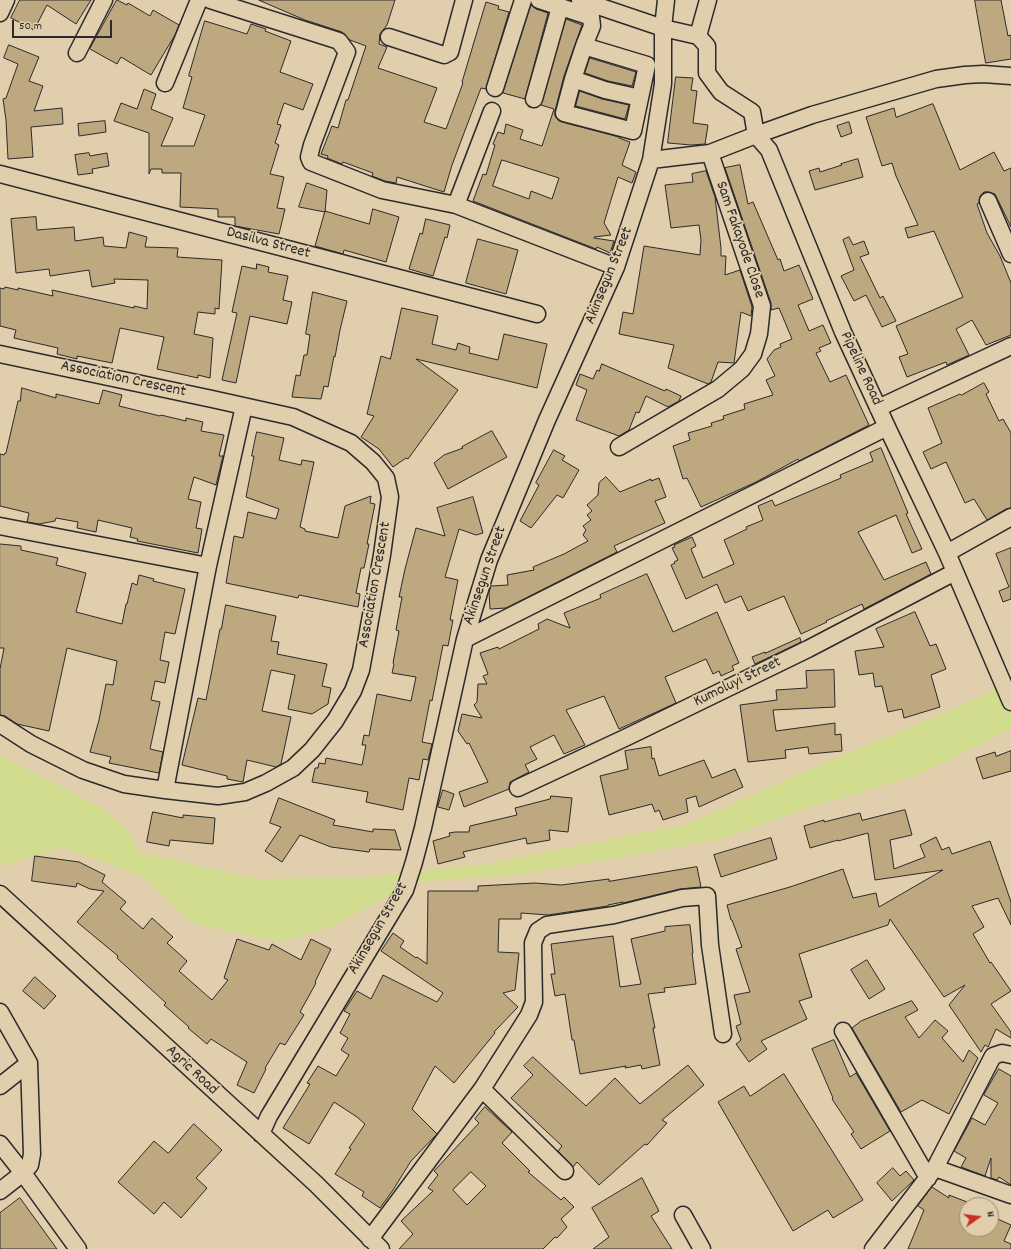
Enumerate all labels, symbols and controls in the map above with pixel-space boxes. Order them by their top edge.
scale bar [14,12,114,38]
text: 50 m [19,18,42,35]
street label: Sam Fakayode Close [710,179,768,301]
street label: Dasilva Street [224,224,312,264]
street label: Akinsegun Street [582,225,638,327]
street label: Pipeline Road [835,329,885,409]
street label: Association Crescent [59,357,187,403]
street label: Association Crescent [355,521,397,649]
street label: Akinsegun Street [460,524,512,628]
street label: Kumoluyi Street [691,654,785,712]
street label: Akinsegun Street [345,879,413,979]
street label: Agric Road [161,1042,221,1100]
north arrow [959,1197,999,1237]
text: N [981,1210,998,1219]

